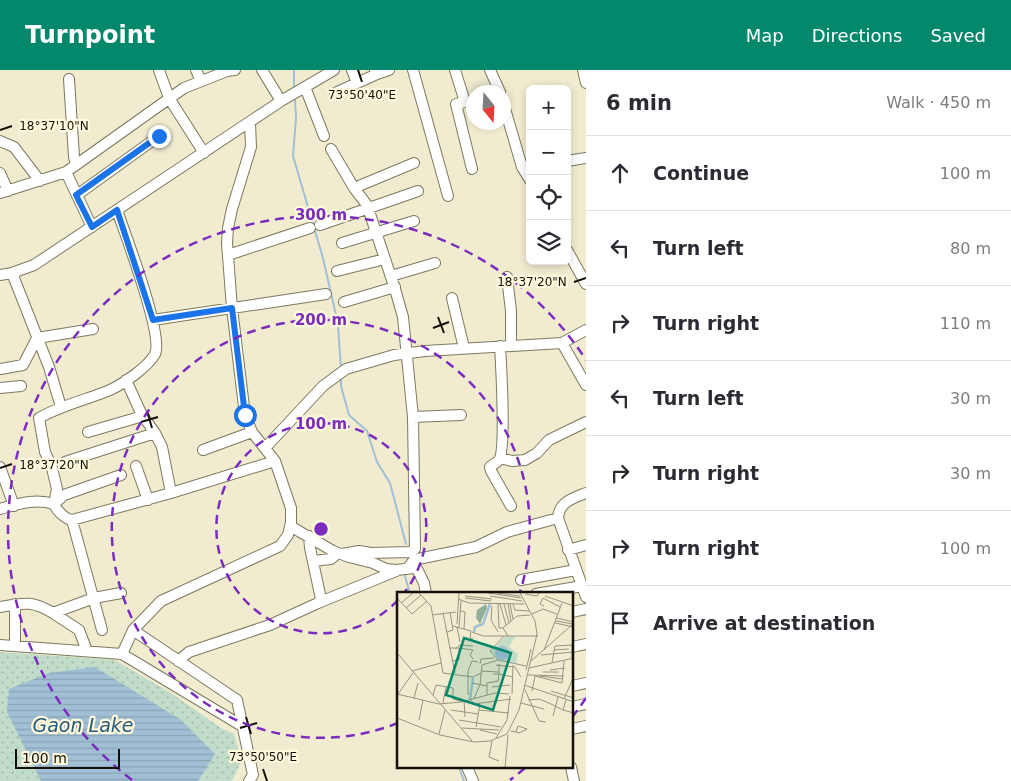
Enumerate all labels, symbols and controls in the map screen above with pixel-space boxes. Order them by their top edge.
text: Turnpoint [25,21,155,49]
text: Map [746,25,784,46]
text: Directions [812,25,902,46]
text: Saved [930,25,986,46]
north arrow [466,85,511,130]
map controls [526,85,571,265]
button: + [526,85,571,130]
text: 73°50'40"E [328,88,396,102]
text: 6 min [606,91,672,115]
text: Walk · 450 m [886,93,991,112]
text: 18°37'10"N [19,119,89,133]
route end [148,125,171,148]
button: − [526,130,571,175]
icon: ahead [606,159,634,187]
text: Continue [653,162,749,184]
text: 100 m [940,164,991,183]
button: locate [526,175,571,220]
text: 300 m [295,206,347,224]
button: layers [526,220,571,265]
icon: left [606,234,634,262]
text: Turn left [653,237,744,259]
text: 80 m [950,239,991,258]
text: 18°37'20"N [497,275,567,289]
icon: right [606,309,634,337]
text: 200 m [295,311,347,329]
text: Turn right [653,312,759,334]
text: 110 m [940,314,991,333]
icon: left [606,384,634,412]
text: Turn left [653,387,744,409]
text: 30 m [950,389,991,408]
route start [234,404,257,427]
text: 100 m [295,415,347,433]
text: 18°37'20"N [19,458,89,472]
icon: right [606,459,634,487]
text: Turn right [653,462,759,484]
text: 30 m [950,464,991,483]
centre of rings [312,520,330,538]
icon: right [606,534,634,562]
text: Turn right [653,537,759,559]
text: 100 m [940,539,991,558]
inset map [397,592,574,768]
icon: arrive [606,609,634,637]
text: Arrive at destination [653,612,875,634]
water label: Gaon Lake [33,714,134,736]
scale bar [15,746,120,769]
text: 100 m [22,750,67,766]
text: 73°50'50"E [229,750,297,764]

